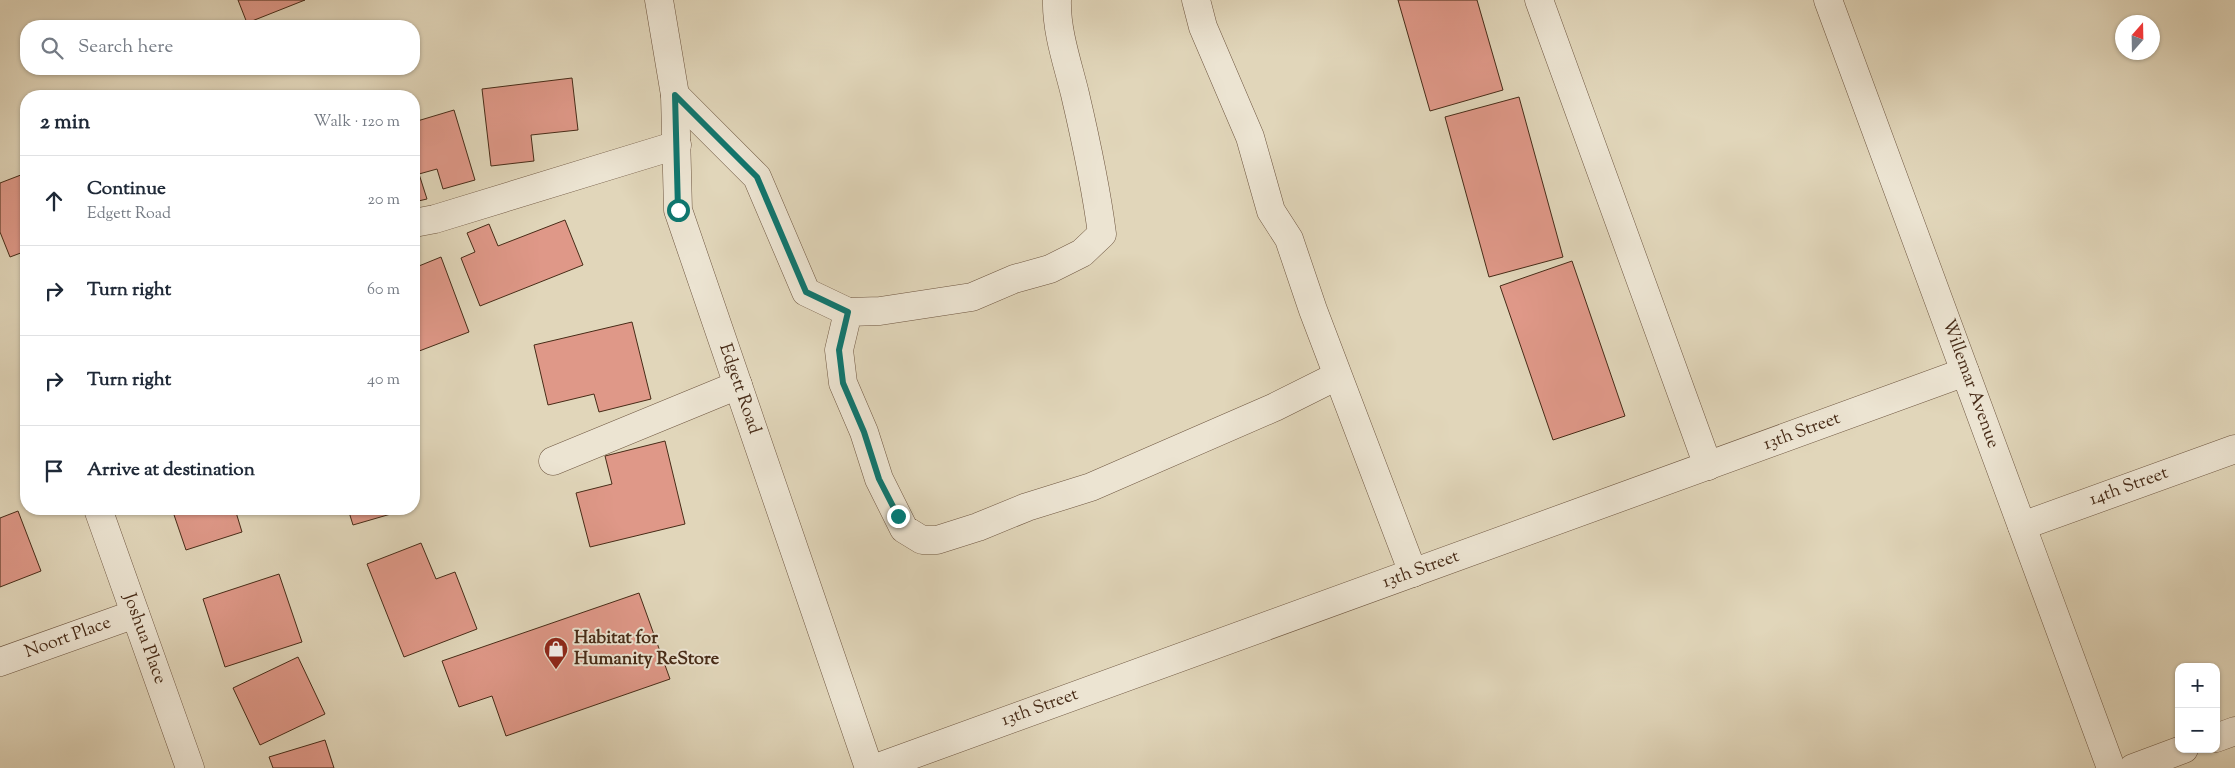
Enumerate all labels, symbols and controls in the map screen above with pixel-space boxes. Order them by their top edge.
north arrow [2115,15,2160,60]
search box [20,20,420,75]
icon: search [38,34,66,62]
text: Search here [78,34,173,61]
text: 2 min [40,108,90,138]
text: Walk · 120 m [314,111,400,134]
text: Continue [87,176,166,203]
icon: ahead [40,187,68,215]
text: 20 m [367,189,400,212]
route start [667,199,690,222]
text: Edgett Road [87,203,171,226]
icon: right [40,277,68,305]
text: Turn right [87,277,171,304]
text: 60 m [367,279,400,302]
street label: Willemar Avenue [1935,316,2005,452]
street label: Edgett Road [711,340,767,438]
icon: right [40,367,68,395]
text: Turn right [87,367,171,394]
text: 40 m [367,369,400,392]
street label: 13th Street [1760,406,1844,458]
icon: arrive [40,457,68,485]
text: Arrive at destination [87,457,255,484]
street label: 14th Street [2086,461,2172,513]
route end [887,505,910,528]
street label: 13th Street [1379,544,1463,596]
street label: Joshua Place [115,589,172,688]
street label: Noort Place [21,610,115,666]
place label: Habitat for Humanity ReStore [574,626,720,673]
shop icon: Habitat for Humanity ReStore [543,636,569,670]
map controls [2175,663,2220,753]
button: + [2175,663,2220,708]
street label: 13th Street [998,682,1082,734]
button: − [2175,708,2220,753]

